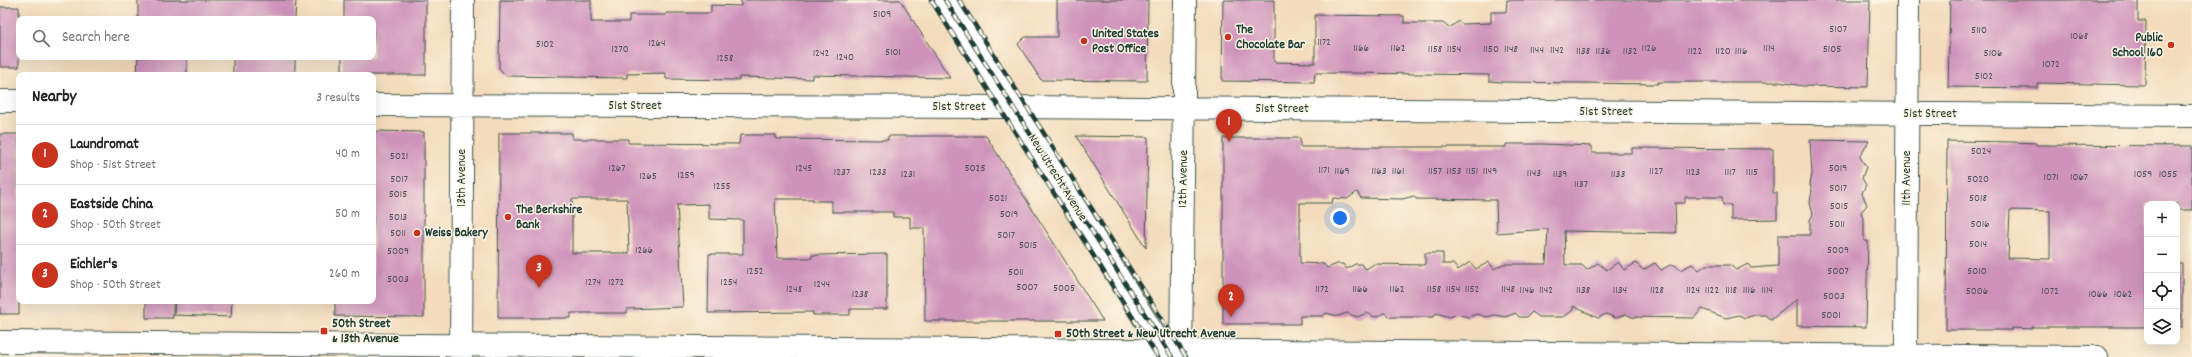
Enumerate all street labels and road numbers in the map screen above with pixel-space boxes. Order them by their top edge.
street label: 51st Street [608,97,662,116]
street label: 51st Street [932,98,986,117]
street label: 51st Street [1255,100,1309,119]
street label: 51st Street [1579,103,1633,122]
street label: 51st Street [1903,105,1957,124]
street label: New Utrecht Avenue [1023,131,1092,226]
street label: 13th Avenue [453,149,472,207]
street label: 12th Avenue [1174,150,1194,208]
street label: 11th Avenue [1898,150,1917,206]

